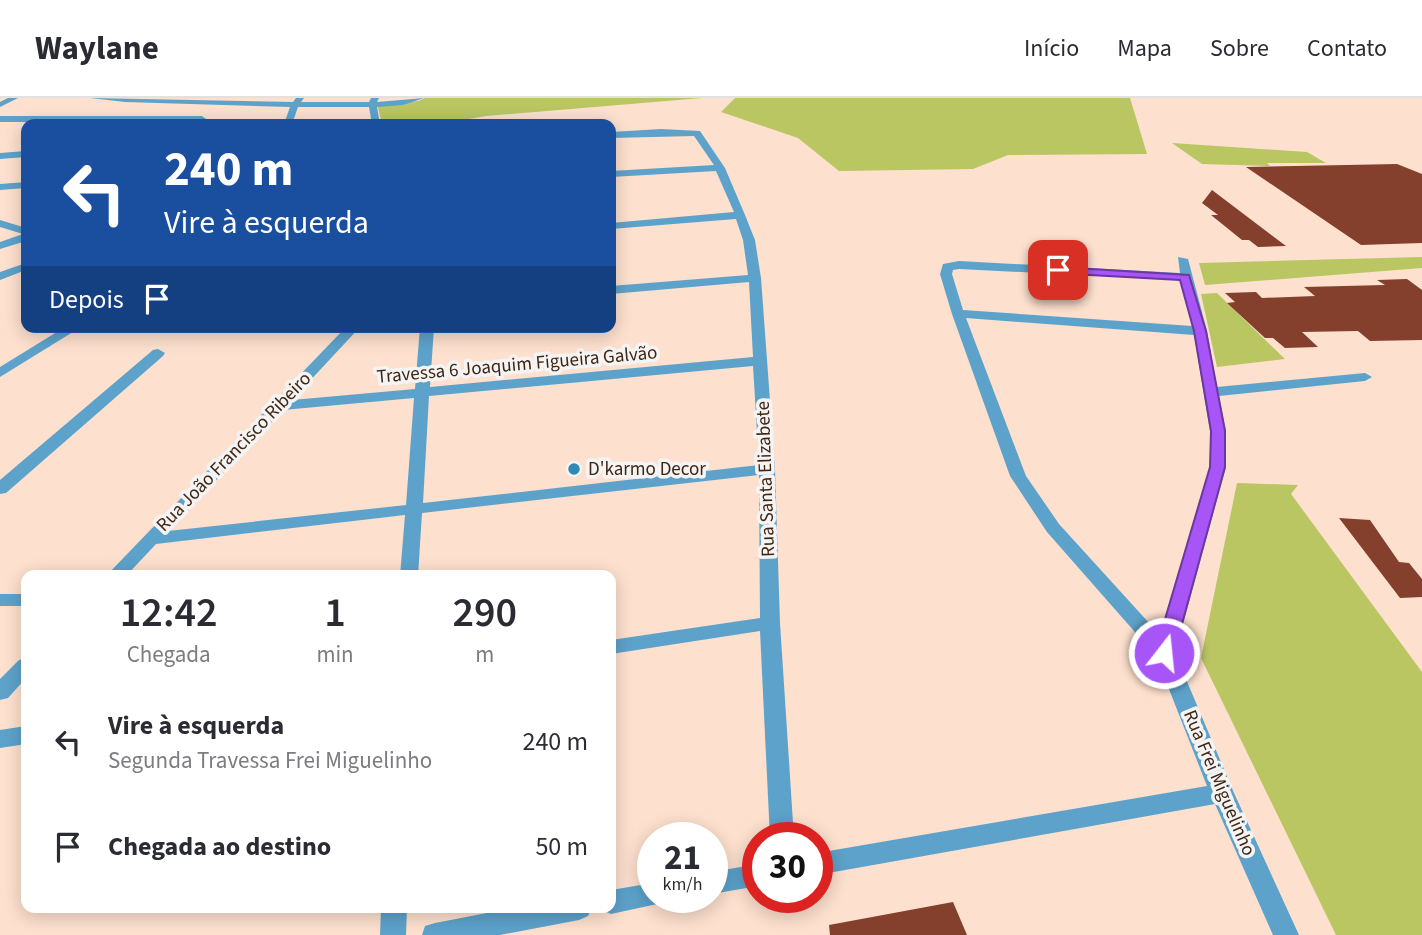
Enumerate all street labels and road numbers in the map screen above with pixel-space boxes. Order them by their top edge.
street label: Travessa 6 Joaquim Figueira Galvão [376,339,658,391]
street label: Rua João Francisco Ribeiro [150,366,318,538]
street label: Rua Santa Elizabete [750,401,782,557]
street label: Rua Frei Miguelinho [1176,706,1262,860]

